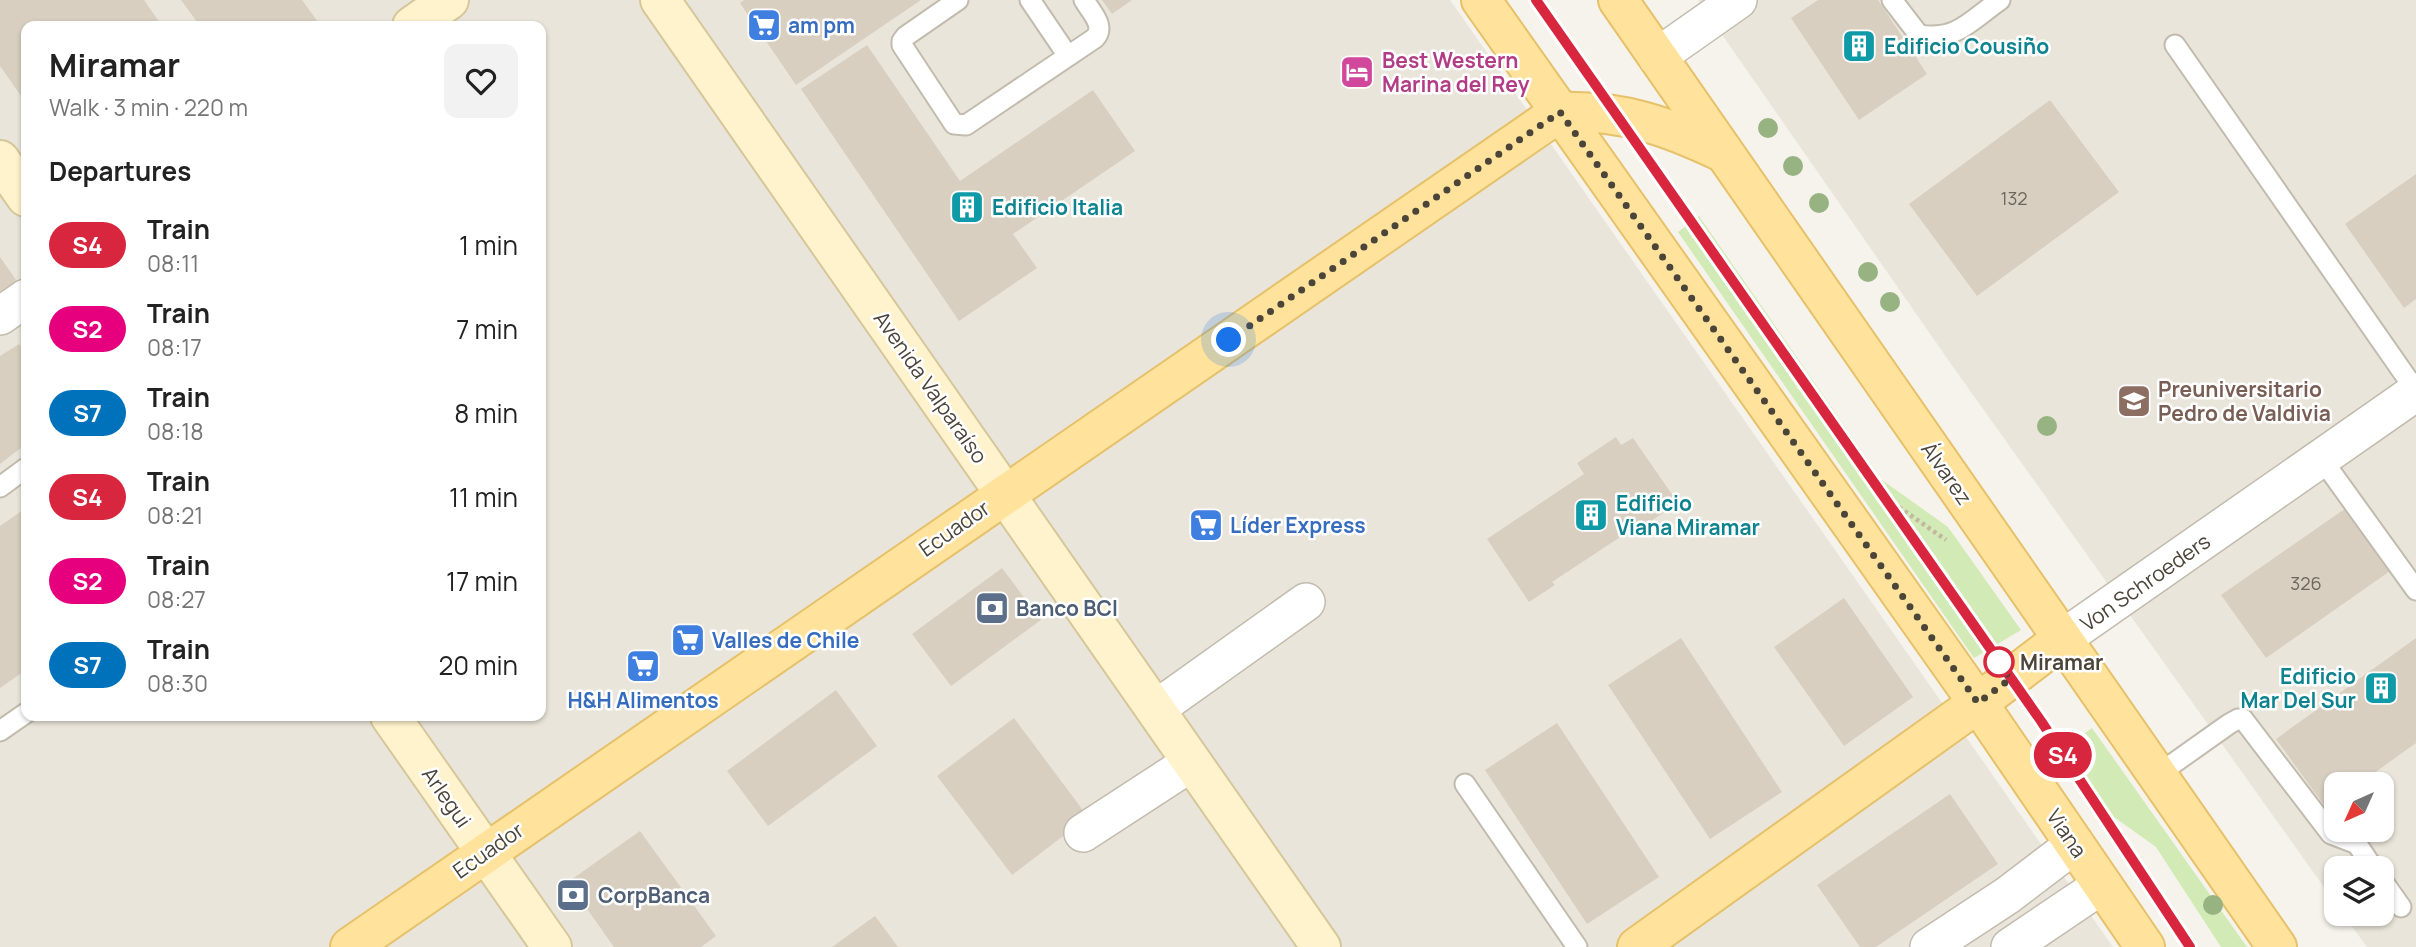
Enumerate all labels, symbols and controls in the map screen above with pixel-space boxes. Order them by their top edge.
supermarket icon: am pm [745,6,783,44]
place label: am pm [788,11,855,39]
building icon: Edificio Cousiño [1840,27,1878,65]
place label: Edificio Cousiño [1884,32,2049,60]
text: Miramar [49,42,180,87]
button: heart [444,44,518,118]
place label: Best Western Marina del Rey [1382,46,1530,98]
hotel icon: Best Western Marina del Rey [1338,53,1376,91]
text: Walk · 3 min · 220 m [49,91,248,123]
text: Departures [49,153,191,189]
house number: 132 [2000,186,2028,210]
building icon: Edificio Italia [948,188,986,226]
place label: Edificio Italia [992,193,1123,221]
text: Train [147,211,210,247]
text: 1 min [459,227,518,263]
text: S4 [72,228,103,261]
text: 08:11 [147,247,199,279]
text: Train [147,295,210,331]
street label: Avenida Valparaíso [868,305,994,469]
text: 7 min [456,311,518,347]
text: S2 [72,312,103,345]
your location [1211,322,1246,357]
text: 08:17 [147,331,202,363]
place label: Preuniversitario Pedro de Valdivia [2158,375,2331,427]
text: Train [147,379,210,415]
school or university icon: Preuniversitario Pedro de Valdivia [2115,382,2153,420]
text: 8 min [454,395,518,431]
text: S7 [73,396,102,429]
text: 08:18 [147,415,204,447]
street label: Álvarez [1915,436,1979,510]
text: Train [147,463,210,499]
text: 11 min [449,479,518,515]
text: S4 [72,480,103,513]
place label: Edificio Viana Miramar [1616,489,1760,541]
street label: Ecuador [913,493,995,562]
building icon: Edificio Viana Miramar [1572,496,1610,534]
text: 08:21 [147,499,203,531]
supermarket icon: Líder Express [1187,506,1225,544]
place label: Líder Express [1230,511,1366,539]
street label: Von Schroeders [2075,527,2215,637]
text: Train [147,547,210,583]
text: 17 min [446,563,518,599]
text: S2 [72,564,103,597]
house number: 326 [2290,571,2322,595]
text: 08:27 [147,583,206,615]
bank icon: Banco BCI [973,589,1011,627]
place label: Banco BCI [1016,594,1118,622]
supermarket icon: Valles de Chile [669,621,707,659]
place label: Valles de Chile [712,626,859,654]
text: Train [147,631,210,667]
text: 20 min [439,647,518,683]
supermarket icon: H&H Alimentos [624,647,662,685]
marker: Miramar [1984,647,2014,677]
text: S7 [73,648,102,681]
place label: Miramar [2020,648,2103,676]
place label: Edificio Mar Del Sur [2241,662,2356,714]
text: 08:30 [147,667,208,699]
building icon: Edificio Mar Del Sur [2362,669,2400,707]
place label: H&H Alimentos [567,686,719,714]
line badge: S4 [2032,732,2094,778]
text: S4 [2048,738,2078,771]
street label: Arlegui [416,761,478,833]
north arrow [2324,772,2394,842]
map controls [2324,772,2394,926]
street label: Viana [2041,803,2093,863]
street label: Ecuador [447,815,529,884]
button: layers [2324,856,2394,926]
bank icon: CorpBanca [554,876,592,914]
place label: CorpBanca [598,881,710,909]

